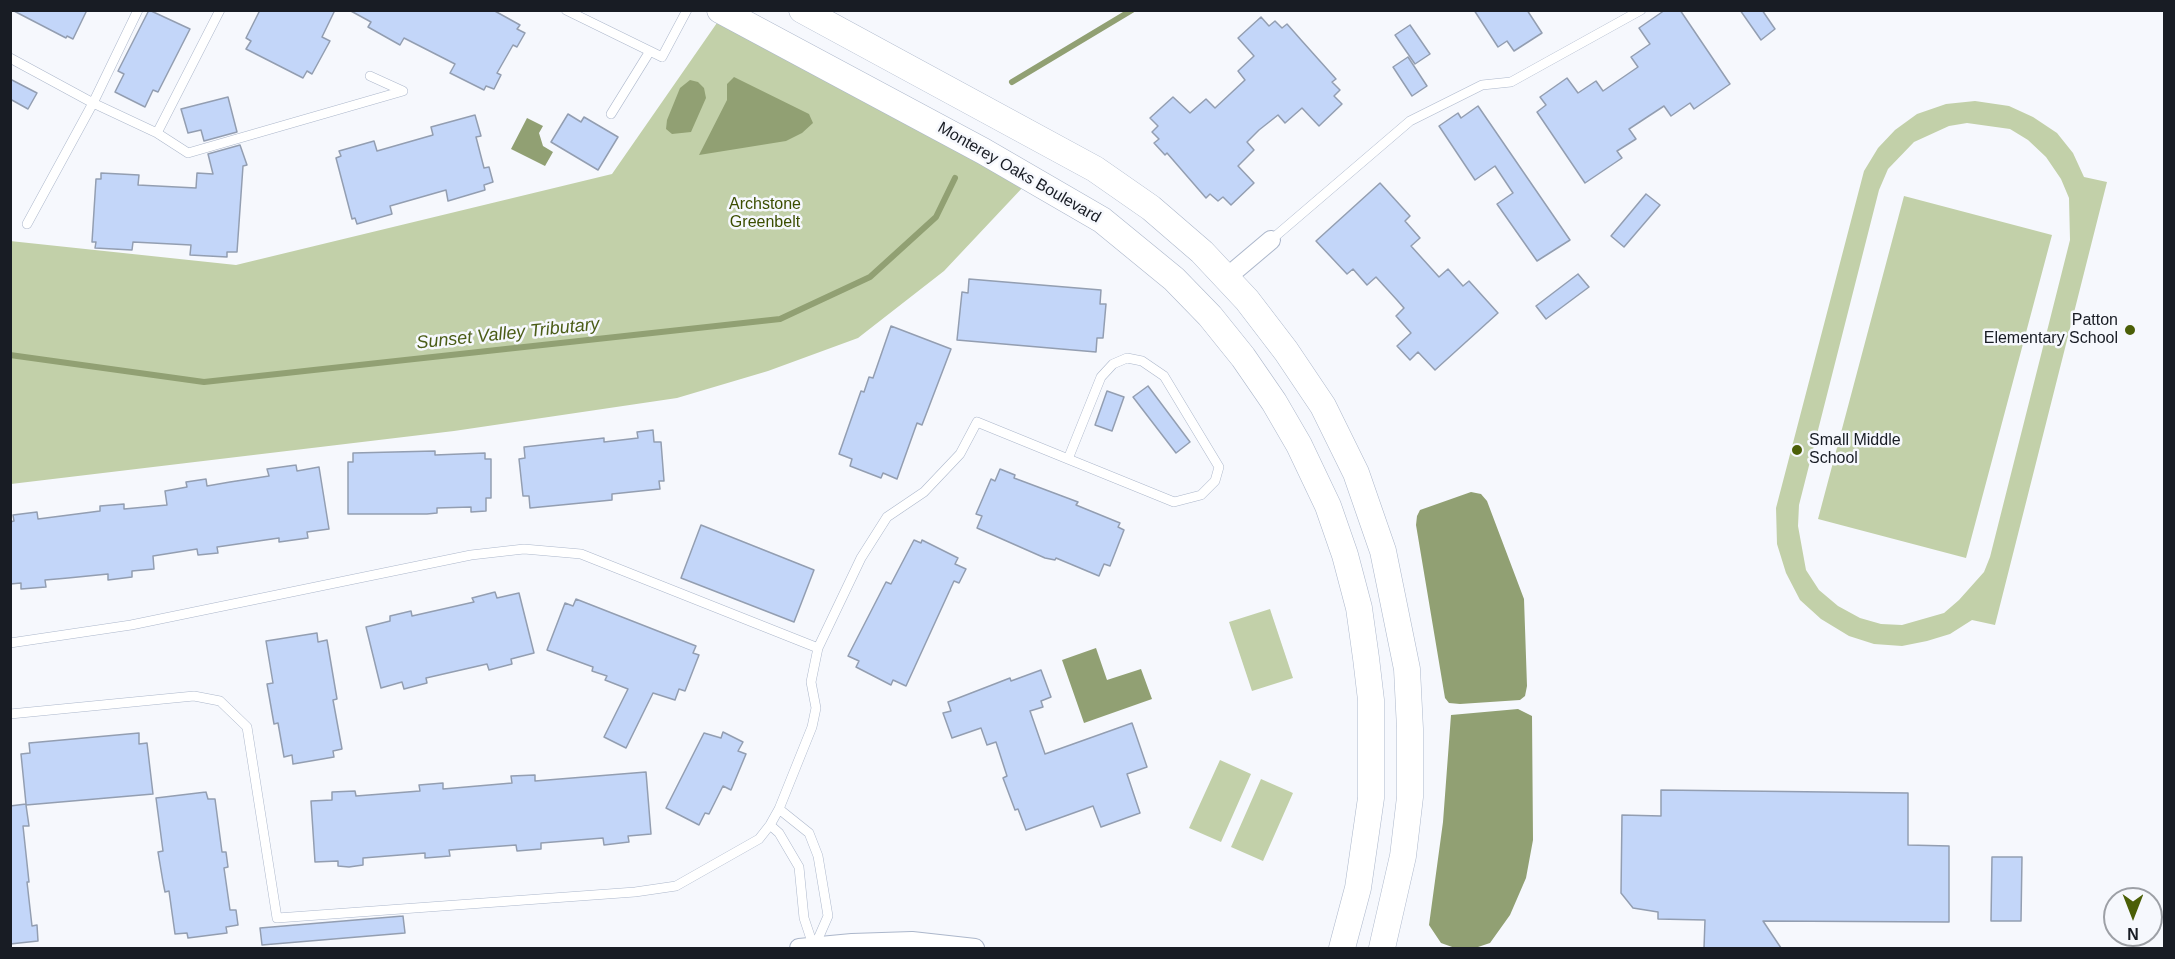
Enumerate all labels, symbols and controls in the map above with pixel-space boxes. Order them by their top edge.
street label: Monterey Oaks Boulevard [934,118,1104,228]
park label: Archstone Greenbelt [729,195,801,233]
place label: Patton Elementary School [1984,311,2118,349]
water label: Sunset Valley Tributary [415,314,601,354]
marker: Patton Elementary School [2123,323,2137,337]
place label: Small Middle School [1809,431,1901,469]
marker: Small Middle School [1790,443,1804,457]
north arrow [2103,887,2163,947]
text: N [2127,925,2139,942]

